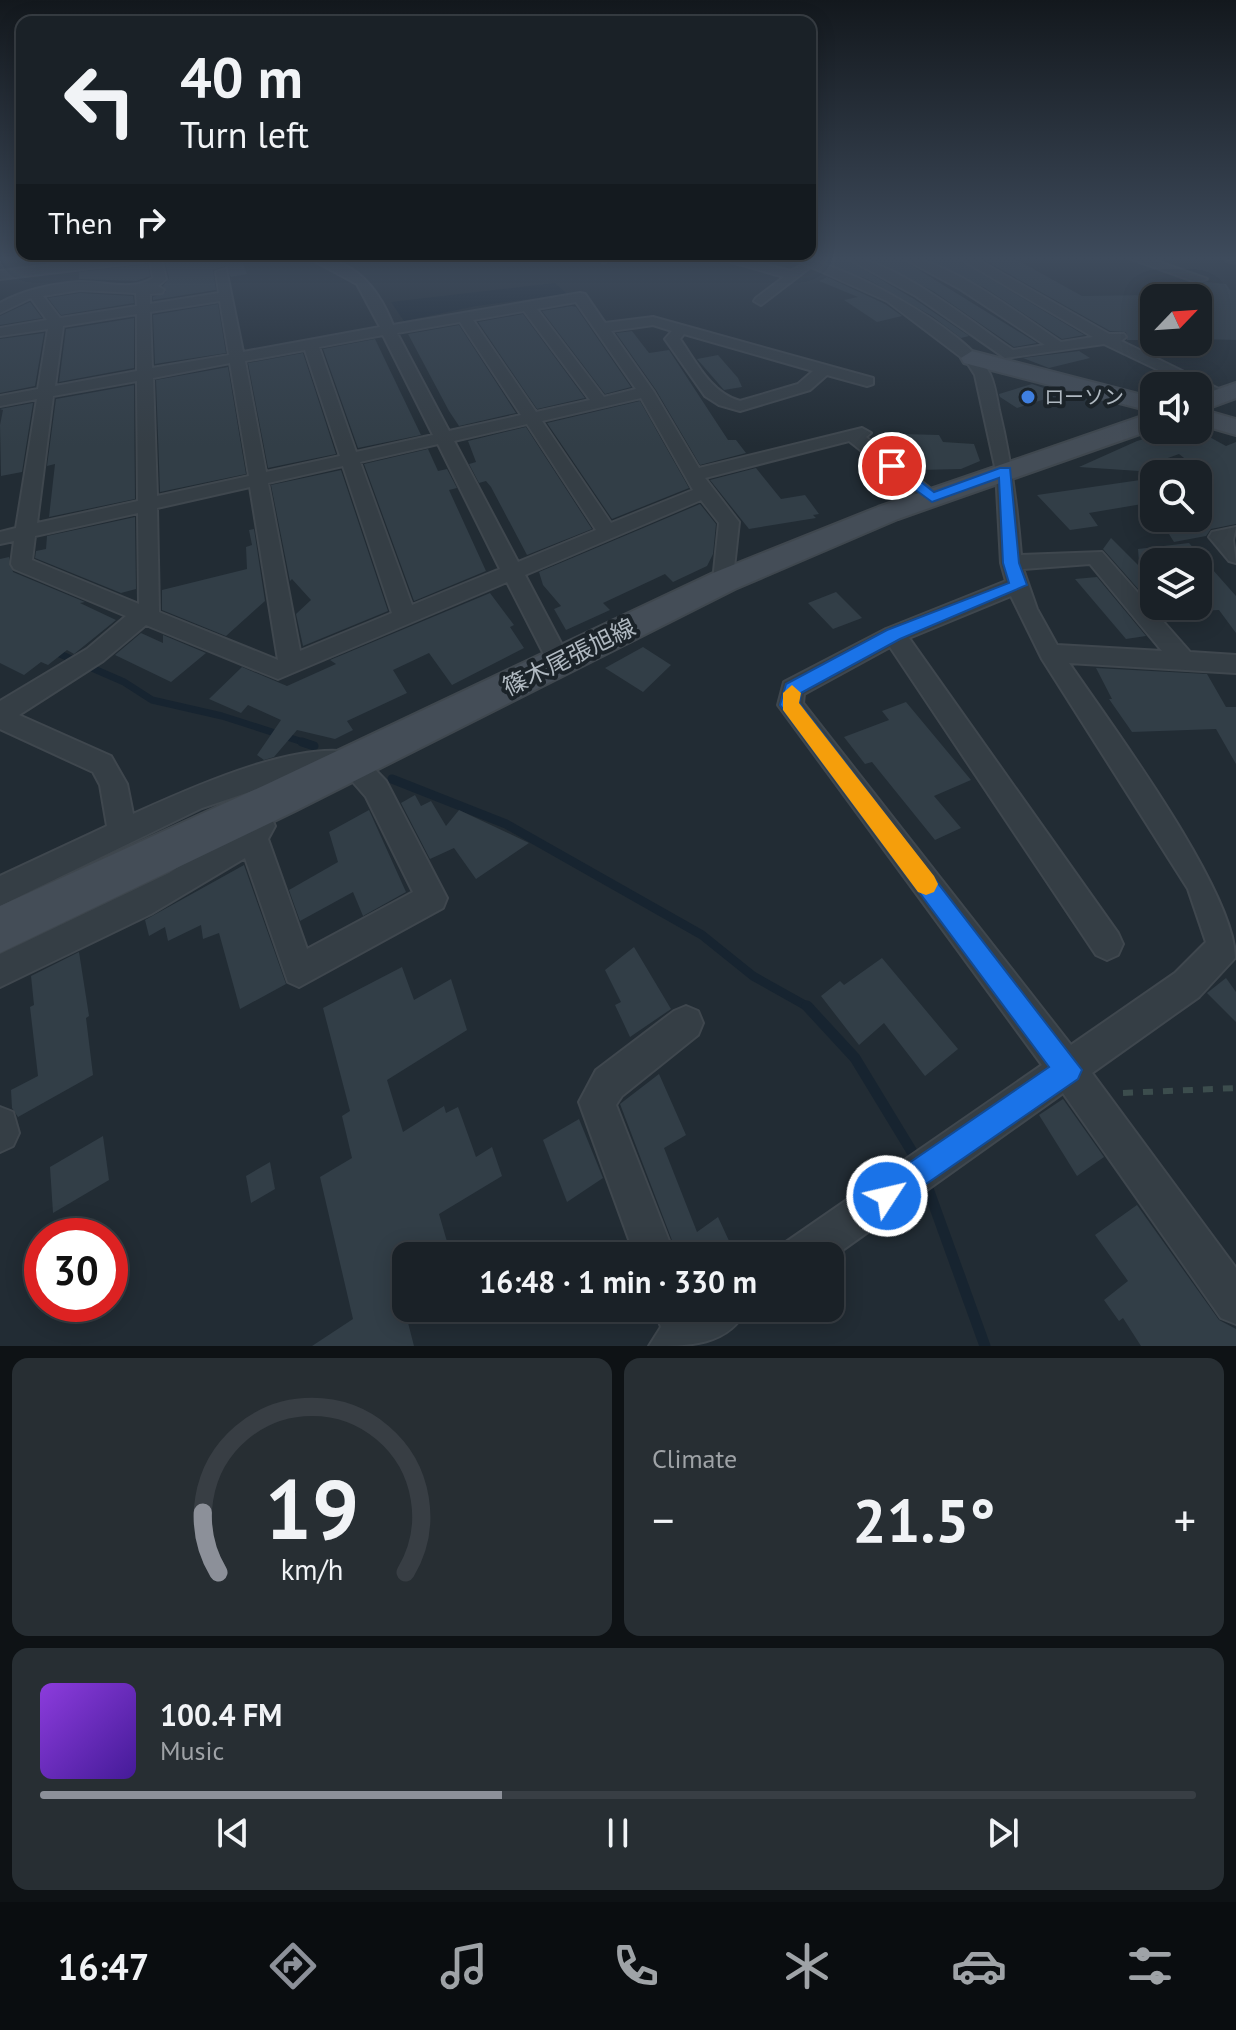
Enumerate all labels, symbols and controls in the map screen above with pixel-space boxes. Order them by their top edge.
text: 40 m [180,41,303,113]
icon: left [48,48,152,152]
text: Turn left [180,111,309,158]
icon: right [129,200,173,244]
text: Then [48,203,113,242]
north arrow [1140,284,1212,356]
map controls [1140,284,1212,620]
button: sound [1140,372,1212,444]
place label: ローソン [1044,384,1124,410]
marker: ローソン [1019,388,1037,406]
pin [858,432,926,500]
icon: arrive [870,444,914,488]
button: search [1140,460,1212,532]
button: layers [1140,548,1212,620]
street label: 篠木尾張旭線 [497,612,641,702]
position arrow [845,1154,929,1238]
speed limit sign: 30 [24,1218,128,1322]
text: 16:48 · 1 min · 330 m [479,1262,757,1301]
text: Climate [652,1442,737,1475]
text: 19 [265,1454,359,1562]
text: 21.5° [852,1481,996,1559]
text: − [652,1491,674,1548]
text: + [1174,1491,1196,1548]
text: km/h [281,1551,343,1588]
text: 100.4 FM [160,1695,282,1734]
text: Music [160,1734,224,1767]
icon: previous [211,1811,255,1855]
icon: pause [596,1811,640,1855]
icon: next [981,1811,1025,1855]
icon: directions [265,1938,321,1994]
icon: music [436,1938,492,1994]
icon: phone [608,1938,664,1994]
icon: climate [779,1938,835,1994]
icon: car [951,1938,1007,1994]
icon: filters [1122,1938,1178,1994]
text: 16:47 [58,1943,149,1990]

